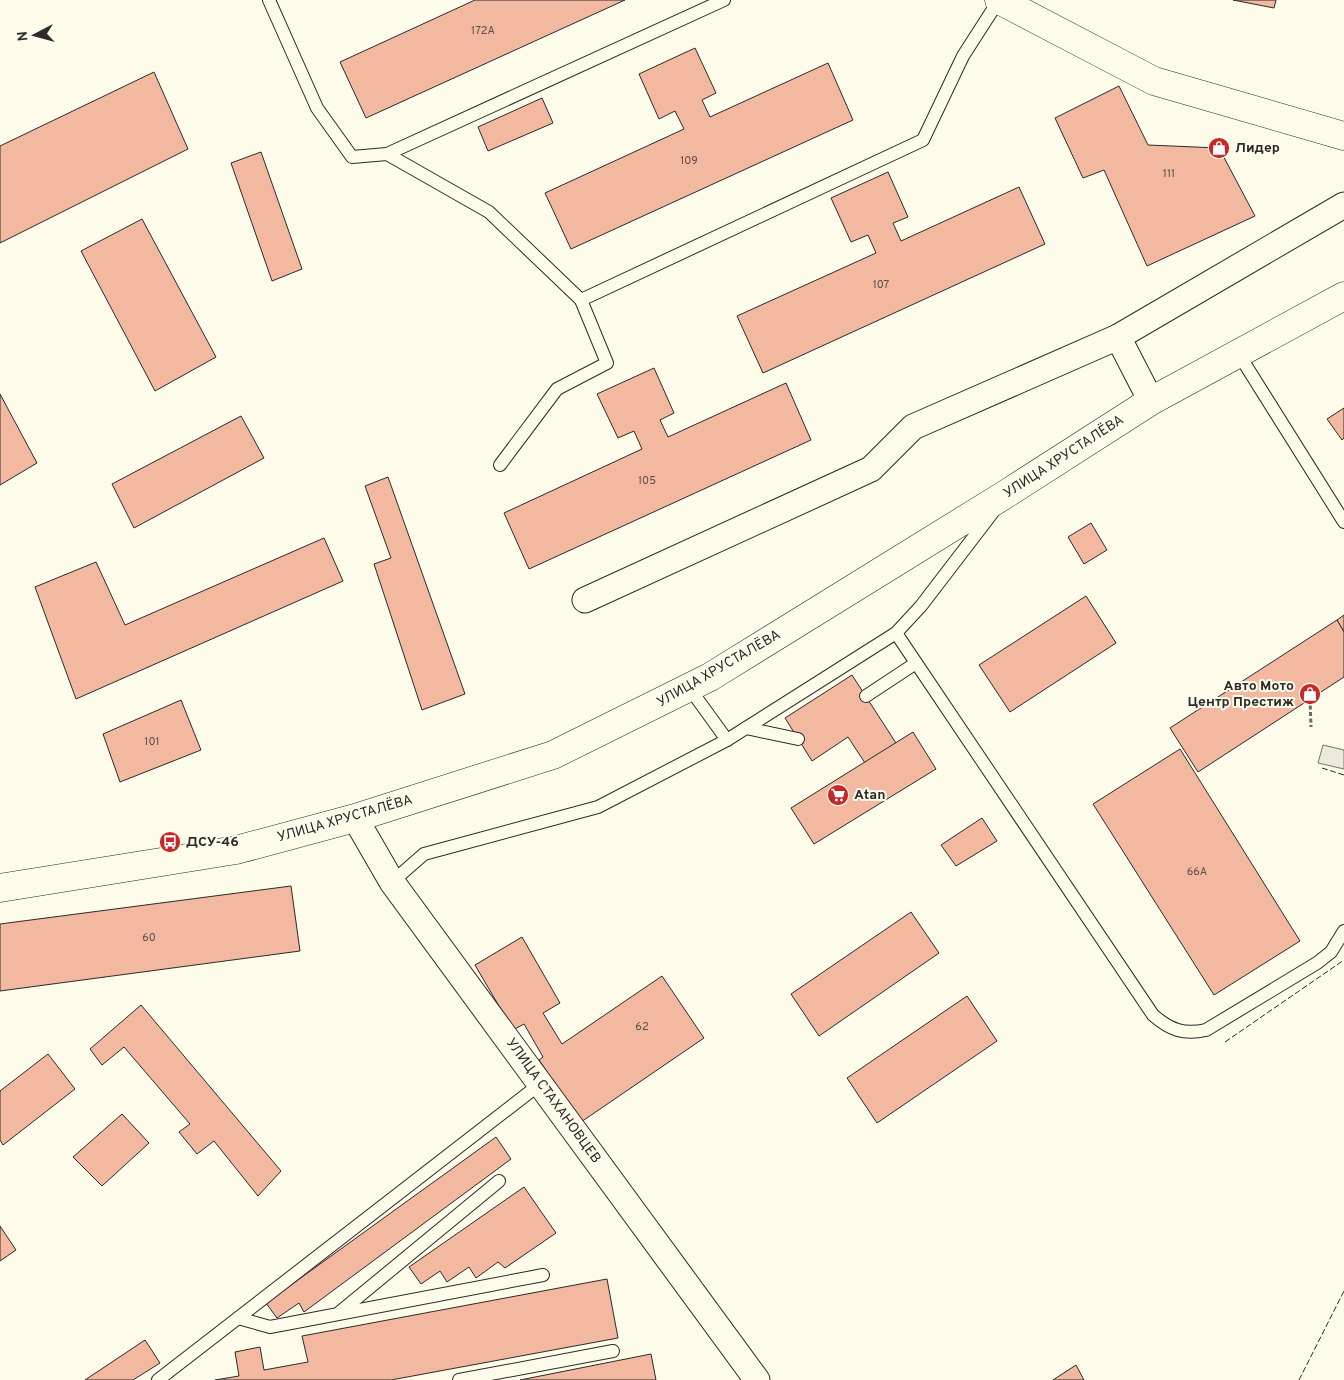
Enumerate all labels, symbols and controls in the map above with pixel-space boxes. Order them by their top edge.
north arrow [10,10,60,60]
house number: 172А [471,24,495,38]
text: N [15,30,33,42]
shop icon: Лидер [1207,136,1231,160]
place label: Лидер [1235,140,1280,157]
house number: 109 [680,154,698,168]
house number: 111 [1163,167,1175,181]
house number: 107 [873,278,890,292]
street label: УЛИЦА ХРУСТАЛЁВА [1000,411,1127,502]
house number: 105 [638,474,656,488]
street label: УЛИЦА ХРУСТАЛЁВА [654,626,784,711]
place label: Авто Мото Центр Престиж [1187,678,1294,711]
shop icon: Авто Мото Центр Престиж [1298,682,1322,706]
house number: 101 [144,735,160,749]
supermarket icon: Atan [826,783,850,807]
place label: Atan [854,787,885,804]
street label: УЛИЦА ХРУСТАЛЁВА [275,791,414,846]
bus stop icon: ДСУ-46 [158,830,182,854]
place label: ДСУ-46 [186,834,239,851]
house number: 66А [1187,865,1207,879]
house number: 60 [142,931,156,945]
house number: 62 [635,1020,649,1034]
street label: УЛИЦА СТАХАНОВЦЕВ [502,1035,604,1167]

